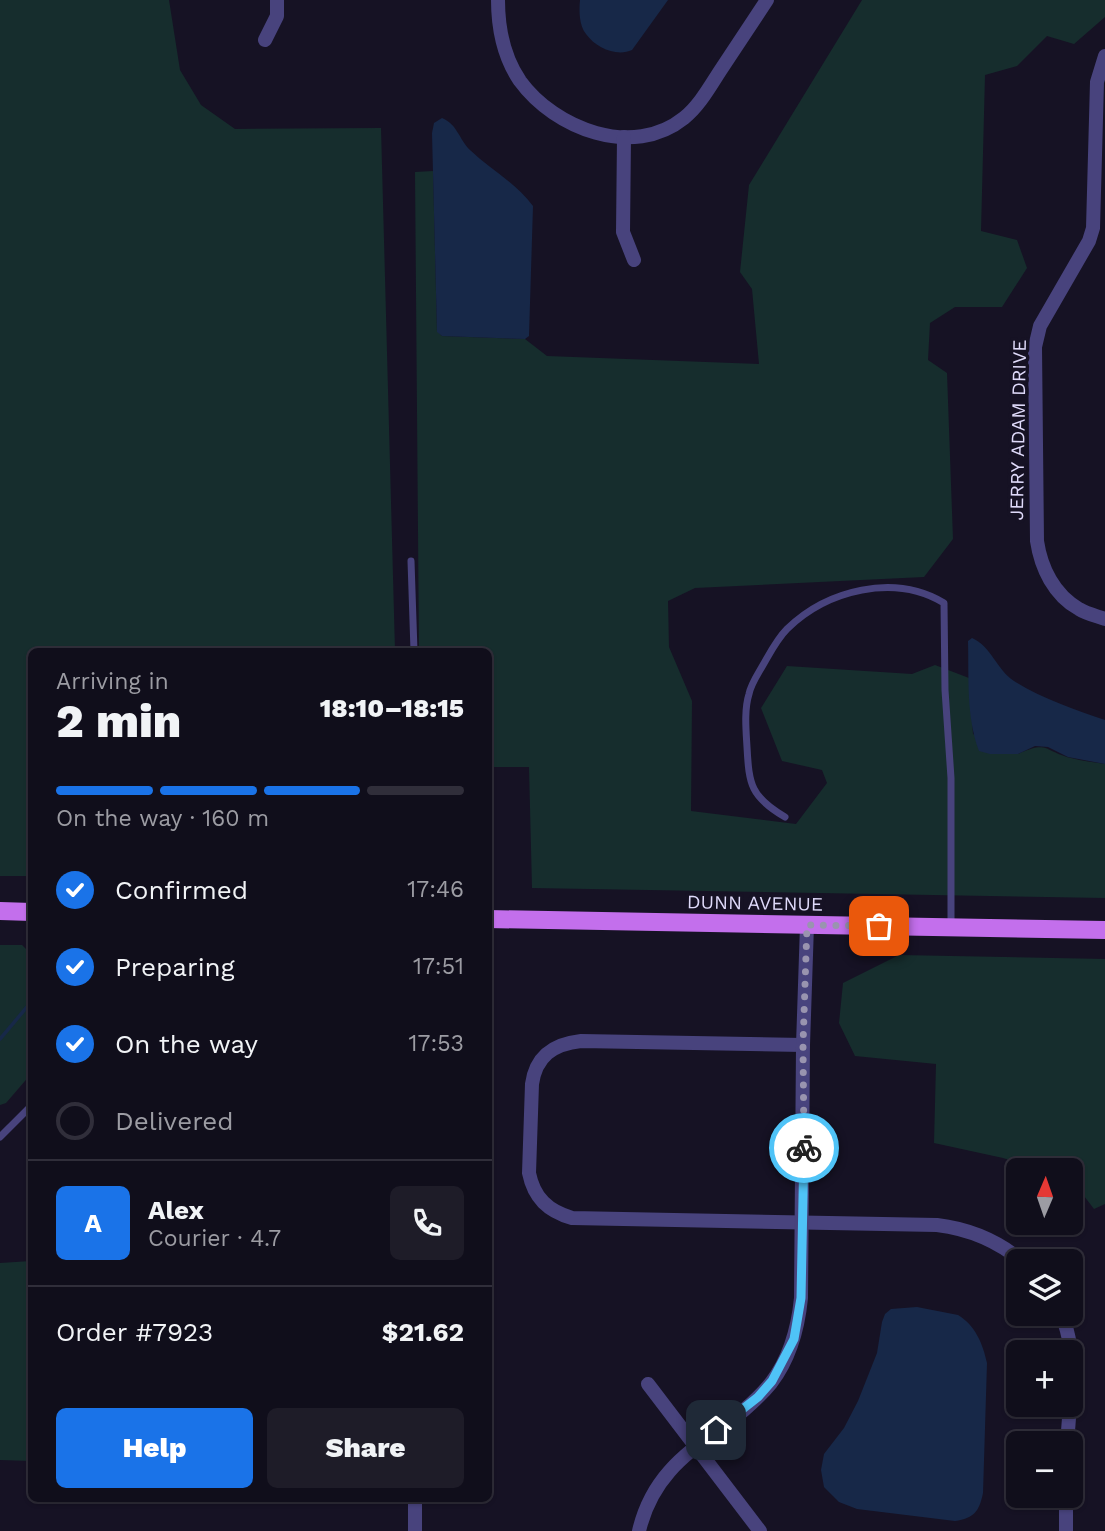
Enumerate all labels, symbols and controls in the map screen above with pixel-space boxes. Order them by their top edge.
street label: JERRY ADAM DRIVE [1005,339,1031,521]
text: Arriving in [56,668,169,695]
text: 18:10–18:15 [320,693,464,723]
text: 2 min [56,694,181,748]
text: On the way · 160 m [56,805,269,832]
icon: check [56,871,94,909]
text: Confirmed [115,875,248,905]
text: 17:46 [407,876,464,903]
street label: DUNN AVENUE [687,890,823,916]
pin [849,896,909,956]
icon: bag [860,907,898,945]
icon: check [56,948,94,986]
text: Preparing [115,952,235,982]
text: 17:51 [413,953,464,980]
icon: check [56,1025,94,1063]
text: On the way [115,1029,258,1059]
text: 17:53 [409,1030,464,1057]
text: Delivered [115,1106,234,1136]
courier [769,1113,839,1183]
icon: bike [785,1129,823,1167]
north arrow [1006,1158,1083,1236]
map controls [1006,1158,1083,1508]
button: phone [390,1186,464,1260]
text: Alex [148,1195,204,1225]
text: A [84,1208,102,1238]
text: Courier · 4.7 [148,1225,281,1252]
button: layers [1006,1249,1083,1326]
text: Order #7923 [56,1317,213,1347]
text: $21.62 [382,1317,464,1347]
button: + [1006,1340,1083,1417]
pin [686,1400,746,1460]
button: Help [56,1408,253,1488]
button: Share [267,1408,464,1488]
icon: home [697,1411,735,1449]
button: − [1006,1431,1083,1508]

